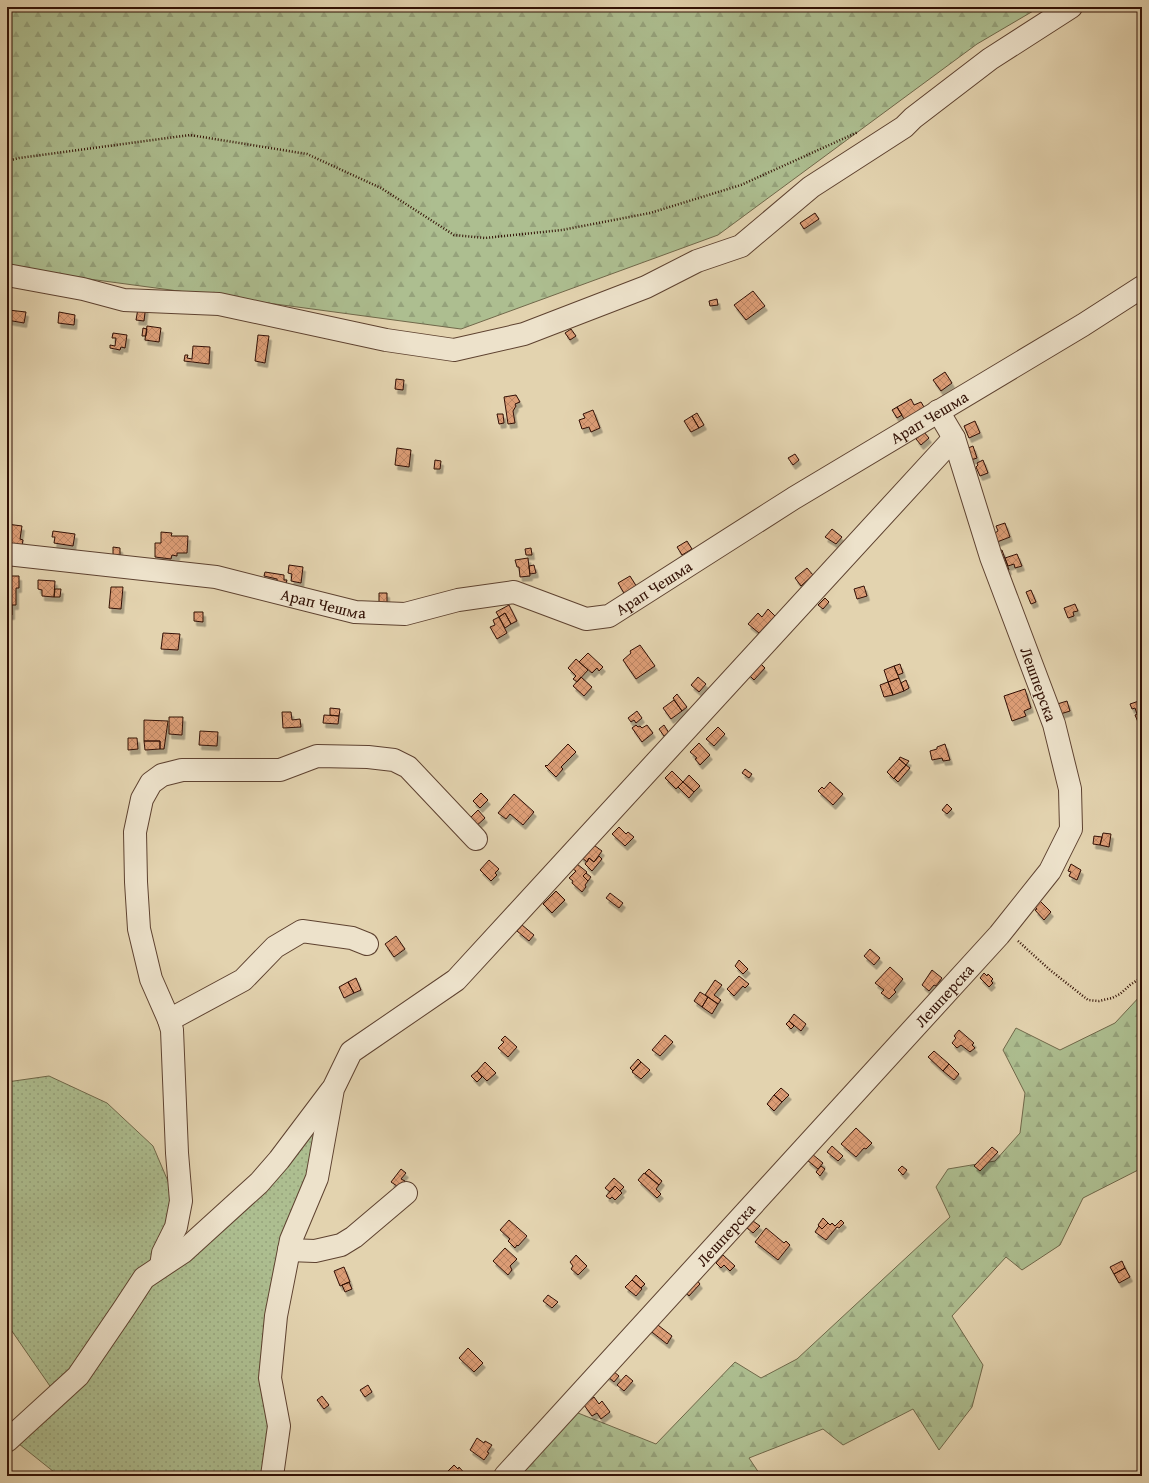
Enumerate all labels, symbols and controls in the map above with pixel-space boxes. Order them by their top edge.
street label: Арап Чешма [886,384,973,450]
street label: Арап Чешма [610,554,697,621]
street label: Арап Чешма [278,582,367,624]
street label: Лешперска [1014,643,1064,725]
street label: Лешперска [909,958,979,1032]
street label: Лешперска [690,1197,761,1271]

